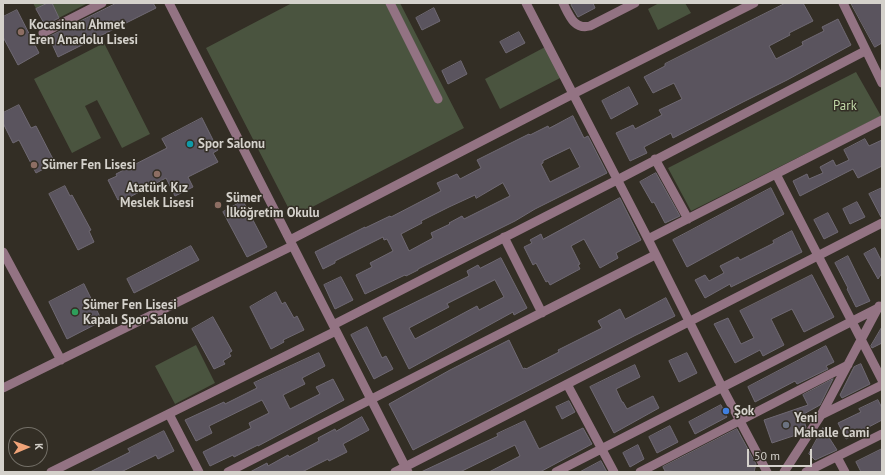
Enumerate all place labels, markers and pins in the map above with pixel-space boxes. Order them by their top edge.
place label: Kocasinan Ahmet Eren Anadolu Lisesi [29,17,138,48]
marker: Kocasinan Ahmet Eren Anadolu Lisesi [16,27,26,37]
place label: Spor Salonu [198,136,265,152]
marker: Spor Salonu [185,139,195,149]
place label: Sümer Fen Lisesi [42,157,136,173]
marker: Sümer Fen Lisesi [29,160,39,170]
marker: Atatürk Kız Meslek Lisesi [152,169,162,179]
place label: Atatürk Kız Meslek Lisesi [120,180,194,211]
place label: Sümer İlköğretim Okulu [226,190,320,221]
marker: Sümer İlköğretim Okulu [213,200,223,210]
place label: Sümer Fen Lisesi Kapalı Spor Salonu [83,297,188,328]
marker: Sümer Fen Lisesi Kapalı Spor Salonu [70,307,80,317]
place label: Şok [734,403,754,419]
marker: Şok [721,406,731,416]
place label: Yeni Mahalle Cami [794,410,869,441]
marker: Yeni Mahalle Cami [781,420,791,430]

